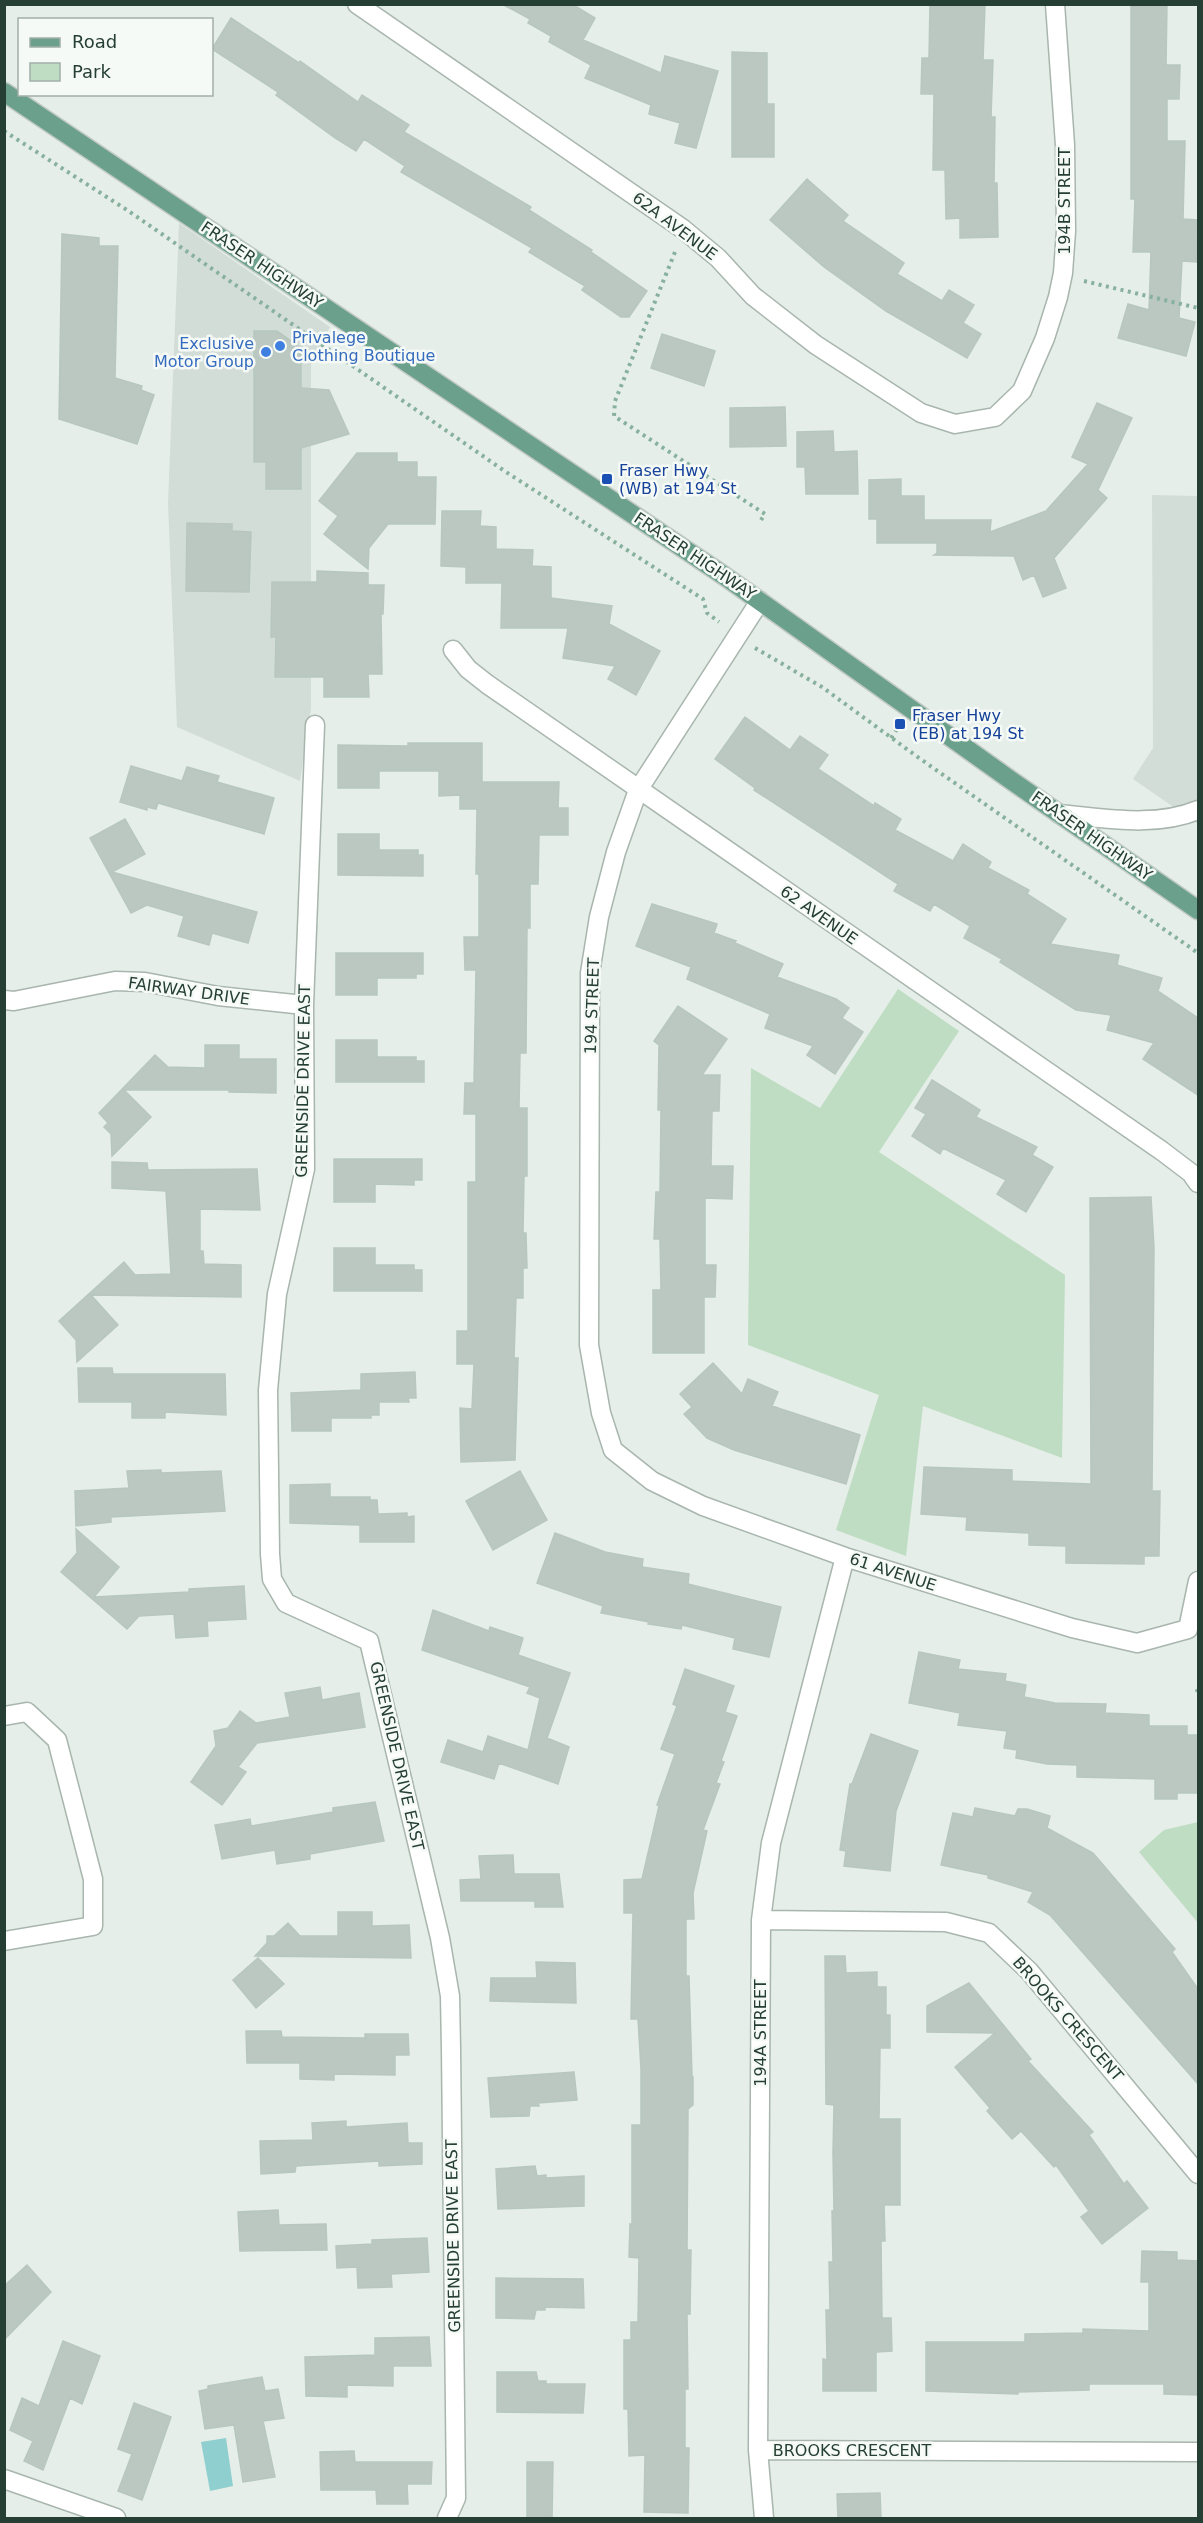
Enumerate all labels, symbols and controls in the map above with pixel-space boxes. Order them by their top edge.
legend [18,18,213,96]
text: Road [72,31,117,52]
text: Park [72,61,111,82]
street label: 194B STREET [1055,147,1074,255]
street label: 62A AVENUE [629,188,721,264]
street label: FRASER HIGHWAY [198,217,327,313]
place label: Privalege Clothing Boutique [292,328,435,365]
place label: Exclusive Motor Group [154,334,254,371]
marker: Privalege Clothing Boutique [273,339,287,353]
marker: Exclusive Motor Group [259,345,273,359]
place label: Fraser Hwy (WB) at 194 St [619,461,737,498]
marker: Fraser Hwy (WB) at 194 St [600,472,614,486]
street label: FRASER HIGHWAY [631,508,760,604]
place label: Fraser Hwy (EB) at 194 St [912,706,1024,743]
marker: Fraser Hwy (EB) at 194 St [893,717,907,731]
street label: FRASER HIGHWAY [1028,787,1156,885]
street label: 62 AVENUE [777,881,861,949]
street label: 194 STREET [581,957,603,1055]
street label: FAIRWAY DRIVE [127,973,251,1009]
street label: GREENSIDE DRIVE EAST [292,984,314,1178]
street label: 61 AVENUE [847,1549,939,1595]
street label: GREENSIDE DRIVE EAST [366,1660,428,1853]
street label: BROOKS CRESCENT [1009,1953,1127,2085]
street label: 194A STREET [751,1979,770,2087]
street label: GREENSIDE DRIVE EAST [442,2139,464,2333]
street label: BROOKS CRESCENT [773,2441,932,2460]

